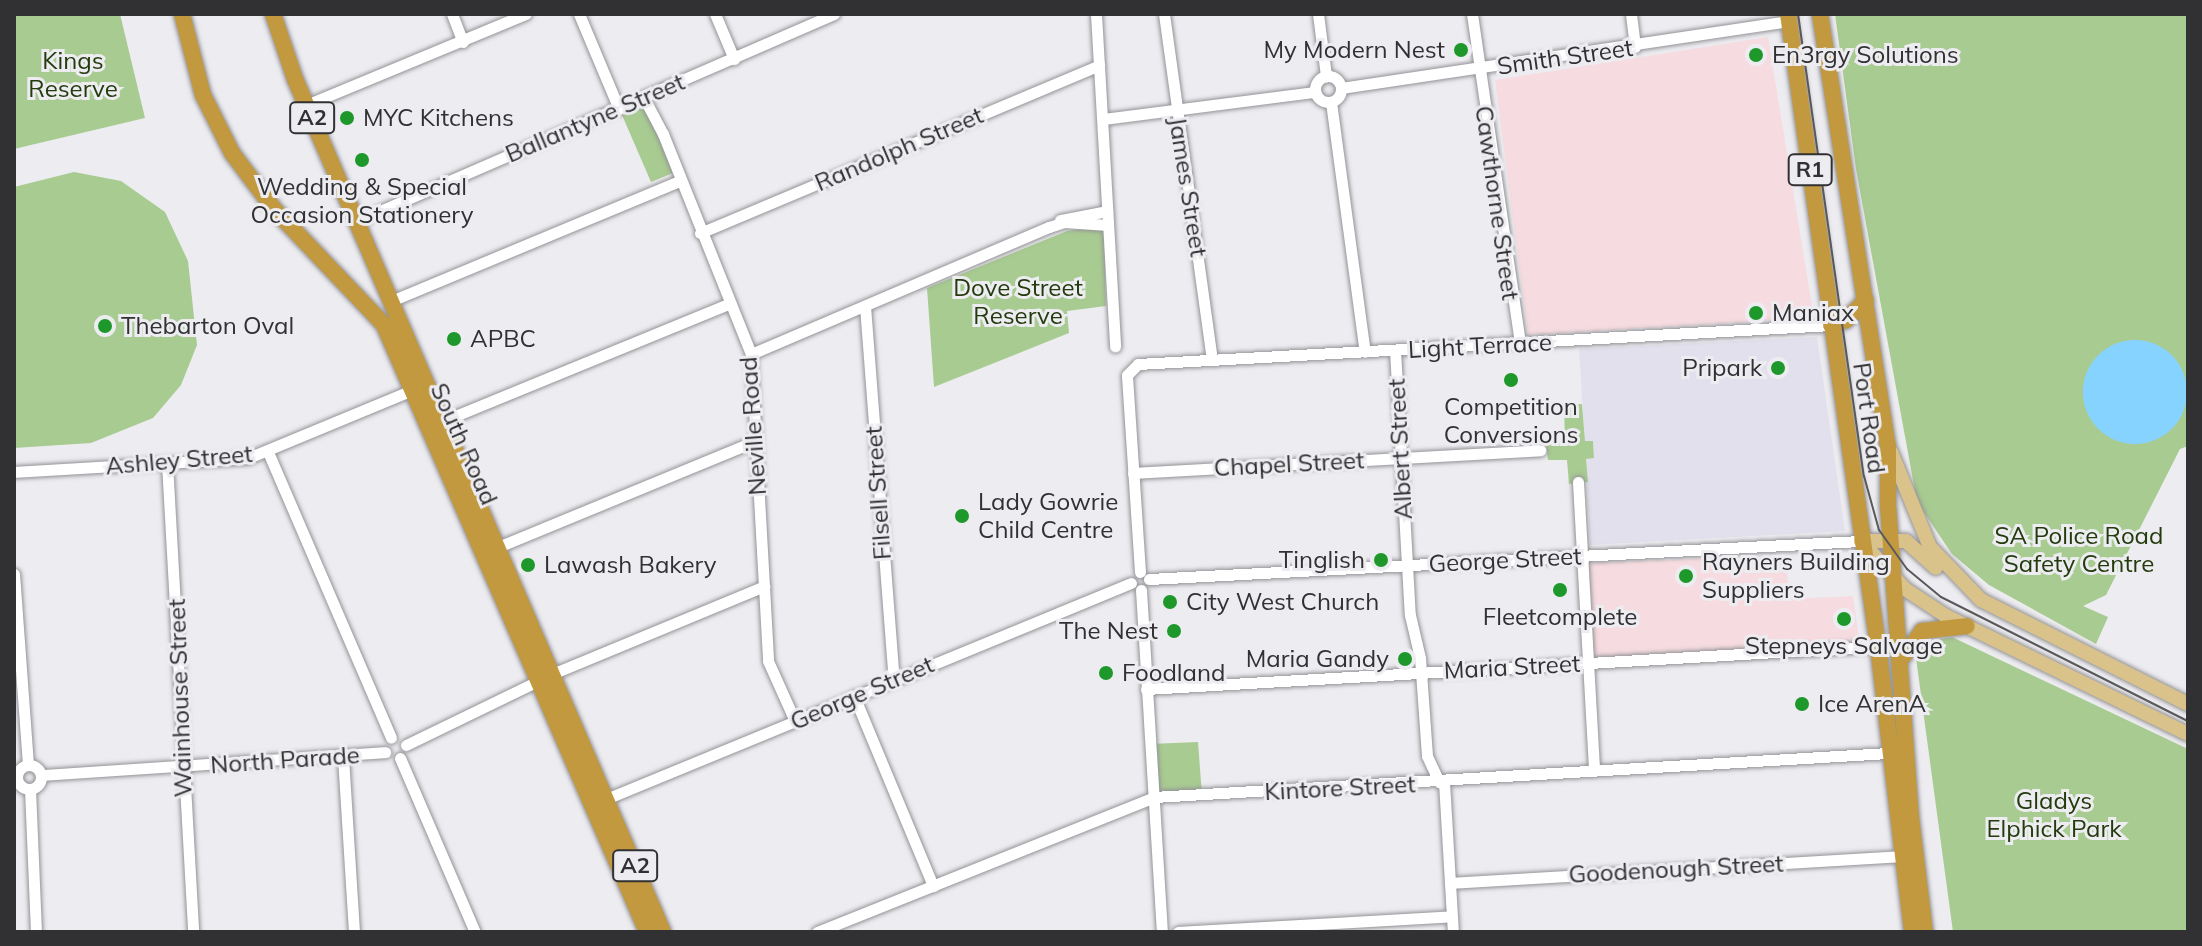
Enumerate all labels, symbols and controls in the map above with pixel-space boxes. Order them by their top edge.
street label: Smith Street [1495,33,1635,81]
place label: My Modern Nest [1263,36,1445,64]
marker: My Modern Nest [1452,41,1470,59]
place label: En3rgy Solutions [1772,41,1959,69]
marker: En3rgy Solutions [1747,46,1765,64]
park label: Kings Reserve [28,47,118,103]
street label: Ballantyne Street [501,67,689,169]
road number: A2 [288,100,336,136]
street label: Randolph Street [811,101,987,197]
place label: MYC Kitchens [363,104,514,132]
street label: Cawthorne Street [1469,104,1525,302]
marker: MYC Kitchens [338,109,356,127]
street label: James Street [1163,115,1213,259]
marker: Wedding & Special Occasion Stationery [353,151,371,169]
road number: R1 [1786,152,1834,188]
place label: Wedding & Special Occasion Stationery [251,173,473,229]
park label: Dove Street Reserve [953,274,1083,330]
place label: Maniax [1772,299,1854,327]
marker: Maniax [1747,304,1765,322]
place label: Thebarton Oval [121,312,294,340]
marker: Thebarton Oval [96,317,114,335]
place label: APBC [470,325,536,353]
street label: Light Terrace [1407,328,1553,364]
marker: APBC [445,330,463,348]
place label: Pripark [1682,354,1762,382]
street label: Neville Road [734,356,772,496]
marker: Pripark [1769,359,1787,377]
street label: Port Road [1847,361,1891,475]
marker: Competition Conversions [1502,371,1520,389]
street label: Albert Street [1382,378,1418,520]
street label: South Road [424,379,504,509]
place label: Competition Conversions [1444,393,1578,449]
street label: Filsell Street [859,425,897,561]
street label: Ashley Street [104,439,254,481]
street label: Chapel Street [1213,446,1365,482]
place label: Lady Gowrie Child Centre [978,488,1118,544]
marker: Lady Gowrie Child Centre [953,507,971,525]
park label: SA Police Road Safety Centre [1995,522,2163,578]
street label: George Street [1428,542,1582,578]
place label: Tinglish [1279,546,1365,574]
place label: Rayners Building Suppliers [1702,548,1890,604]
place label: Lawash Bakery [544,551,717,579]
marker: Tinglish [1372,551,1390,569]
marker: Lawash Bakery [519,556,537,574]
marker: Rayners Building Suppliers [1677,567,1695,585]
marker: Fleetcomplete [1551,581,1569,599]
place label: City West Church [1186,588,1379,616]
marker: City West Church [1161,593,1179,611]
street label: Wainhouse Street [162,598,198,798]
place label: Fleetcomplete [1483,603,1637,631]
marker: Stepneys Salvage [1835,610,1853,628]
place label: The Nest [1059,617,1158,645]
marker: The Nest [1165,622,1183,640]
place label: Stepneys Salvage [1745,632,1943,660]
place label: Maria Gandy [1246,645,1389,673]
street label: Maria Street [1443,649,1581,685]
street label: George Street [786,650,938,736]
marker: Maria Gandy [1396,650,1414,668]
place label: Foodland [1122,659,1225,687]
marker: Foodland [1097,664,1115,682]
place label: Ice ArenA [1818,690,1926,718]
marker: Ice ArenA [1793,695,1811,713]
street label: North Parade [209,740,361,780]
street label: Kintore Street [1264,770,1416,806]
park label: Gladys Elphick Park [1986,787,2122,843]
road number: A2 [611,848,659,884]
street label: Goodenough Street [1568,849,1784,889]

